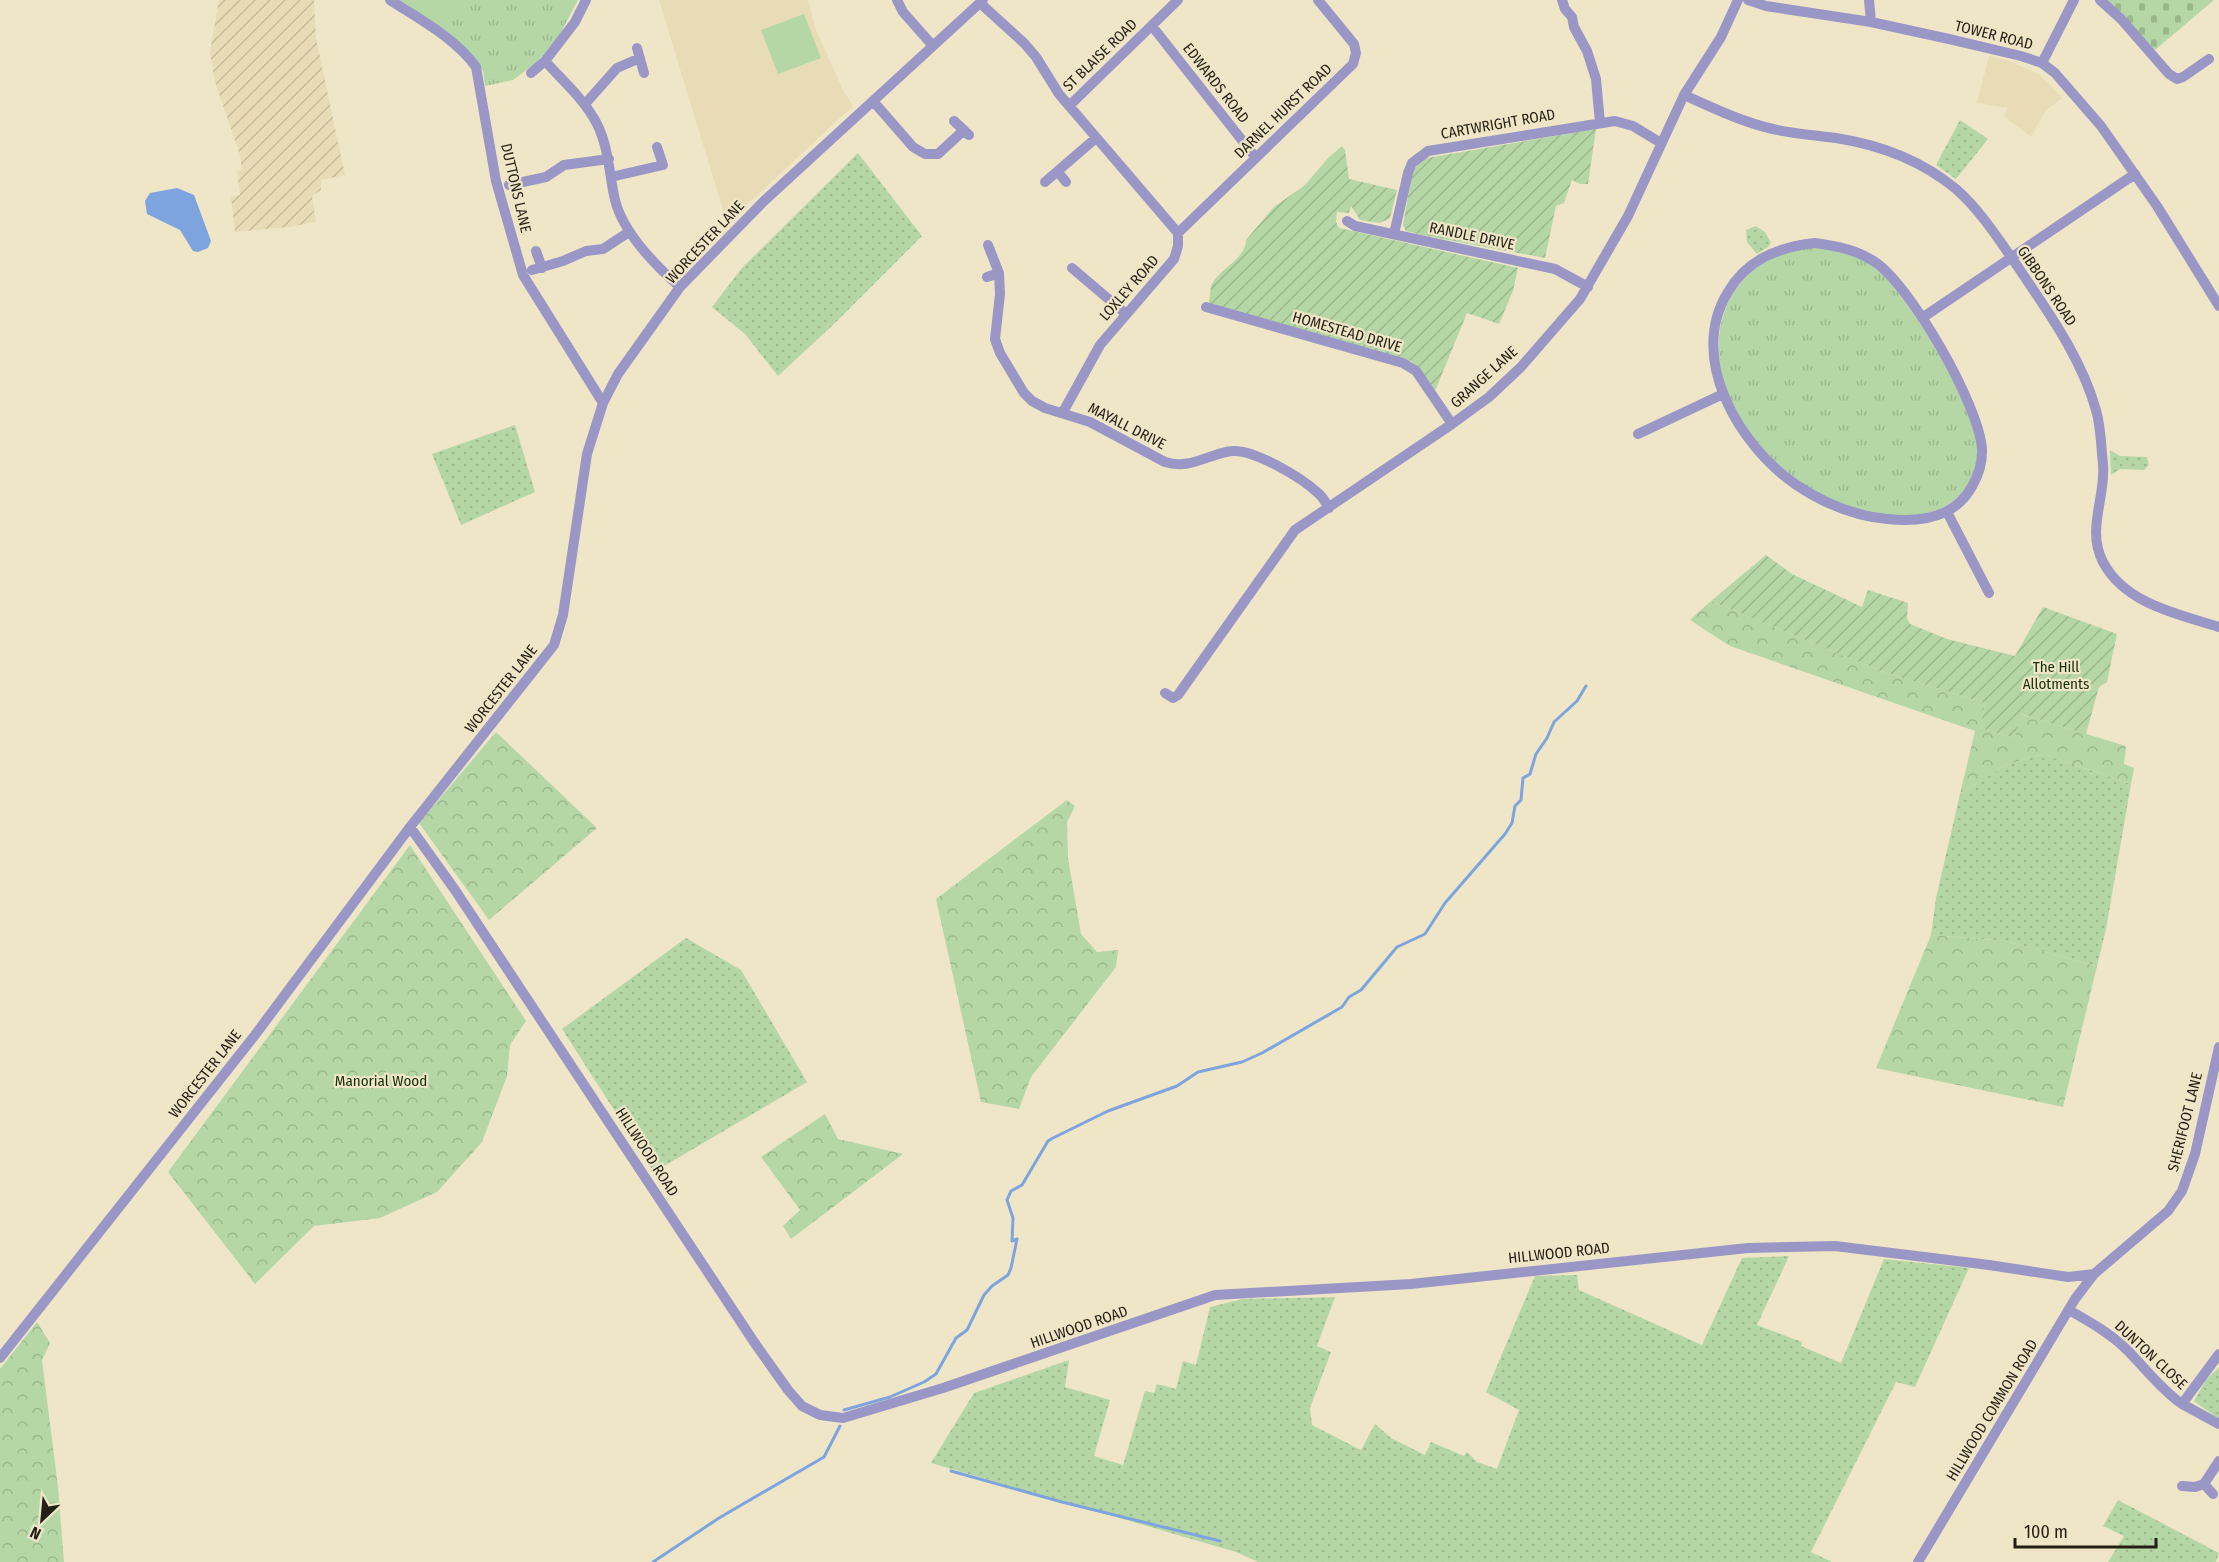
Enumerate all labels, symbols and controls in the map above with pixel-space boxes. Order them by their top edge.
street label: ST BLAISE ROAD [1059,15,1141,95]
street label: TOWER ROAD [1953,17,2035,53]
street label: EDWARDS ROAD [1179,39,1253,127]
street label: DARNEL HURST ROAD [1231,60,1335,162]
street label: CARTWRIGHT ROAD [1439,105,1557,143]
street label: DUTTONS LANE [497,142,535,234]
street label: WORCESTER LANE [662,197,748,287]
street label: RANDLE DRIVE [1428,218,1516,254]
street label: GIBBONS ROAD [2014,243,2080,329]
street label: LOXLEY ROAD [1096,252,1162,324]
street label: HOMESTEAD DRIVE [1290,308,1404,356]
street label: GRANGE LANE [1447,342,1521,412]
street label: MAYALL DRIVE [1085,399,1169,453]
street label: WORCESTER LANE [461,641,541,737]
park label: The Hill Allotments [2023,658,2089,693]
street label: WORCESTER LANE [165,1026,245,1122]
street label: SHERIFOOT LANE [2164,1071,2206,1173]
park label: Manorial Wood [335,1072,427,1090]
street label: HILLWOOD ROAD [612,1104,682,1200]
street label: HILLWOOD ROAD [1507,1239,1611,1267]
street label: HILLWOOD ROAD [1028,1302,1130,1352]
street label: DUNTON CLOSE [2111,1317,2191,1393]
street label: HILLWOOD COMMON ROAD [1943,1336,2041,1484]
north arrow [12,1490,72,1550]
scale bar [2015,1511,2156,1549]
text: 100 m [2024,1521,2068,1543]
text: N [27,1522,44,1544]

